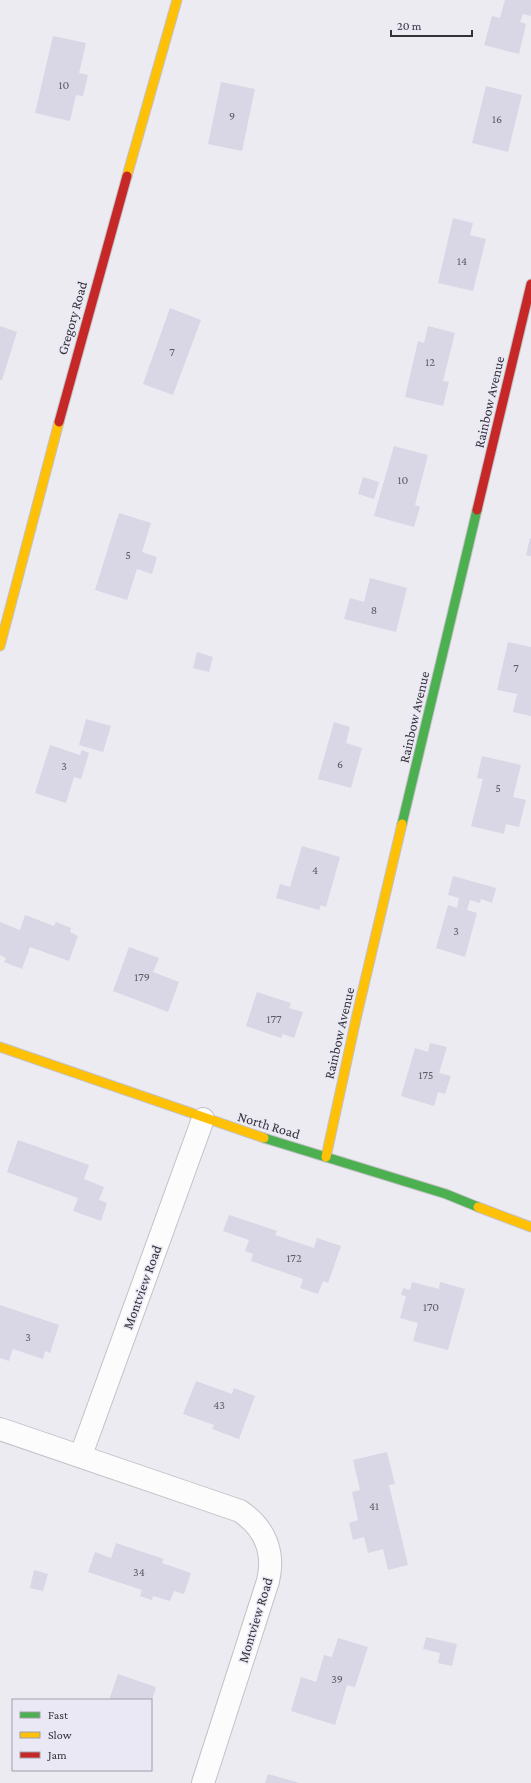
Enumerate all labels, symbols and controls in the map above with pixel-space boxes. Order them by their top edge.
scale bar [391,12,472,38]
text: 20 m [397,19,422,33]
house number: 10 [59,78,70,92]
house number: 9 [229,109,235,123]
house number: 16 [492,112,502,126]
house number: 14 [457,254,467,268]
street label: Gregory Road [54,279,90,357]
house number: 7 [169,345,175,359]
house number: 12 [425,355,435,369]
street label: Rainbow Avenue [471,355,507,449]
house number: 10 [398,473,409,487]
house number: 5 [125,548,131,562]
house number: 8 [371,603,377,617]
house number: 7 [513,661,519,675]
street label: Rainbow Avenue [396,670,432,764]
house number: 6 [337,757,343,771]
house number: 3 [61,759,67,773]
house number: 5 [495,781,501,795]
house number: 4 [312,863,318,877]
house number: 3 [453,924,459,938]
house number: 179 [134,970,150,984]
street label: Rainbow Avenue [321,986,357,1080]
house number: 177 [266,1012,282,1026]
house number: 175 [418,1068,434,1082]
street label: North Road [236,1108,303,1142]
street label: Montview Road [119,1242,165,1331]
house number: 172 [286,1251,302,1265]
house number: 170 [423,1300,439,1314]
house number: 3 [25,1330,31,1344]
house number: 43 [213,1398,225,1412]
house number: 41 [369,1499,379,1513]
house number: 34 [133,1565,145,1579]
street label: Montview Road [234,1575,276,1665]
house number: 39 [331,1672,343,1686]
legend [12,1699,152,1771]
text: Fast [48,1708,69,1722]
text: Slow [48,1728,72,1742]
text: Jam [47,1748,67,1762]

